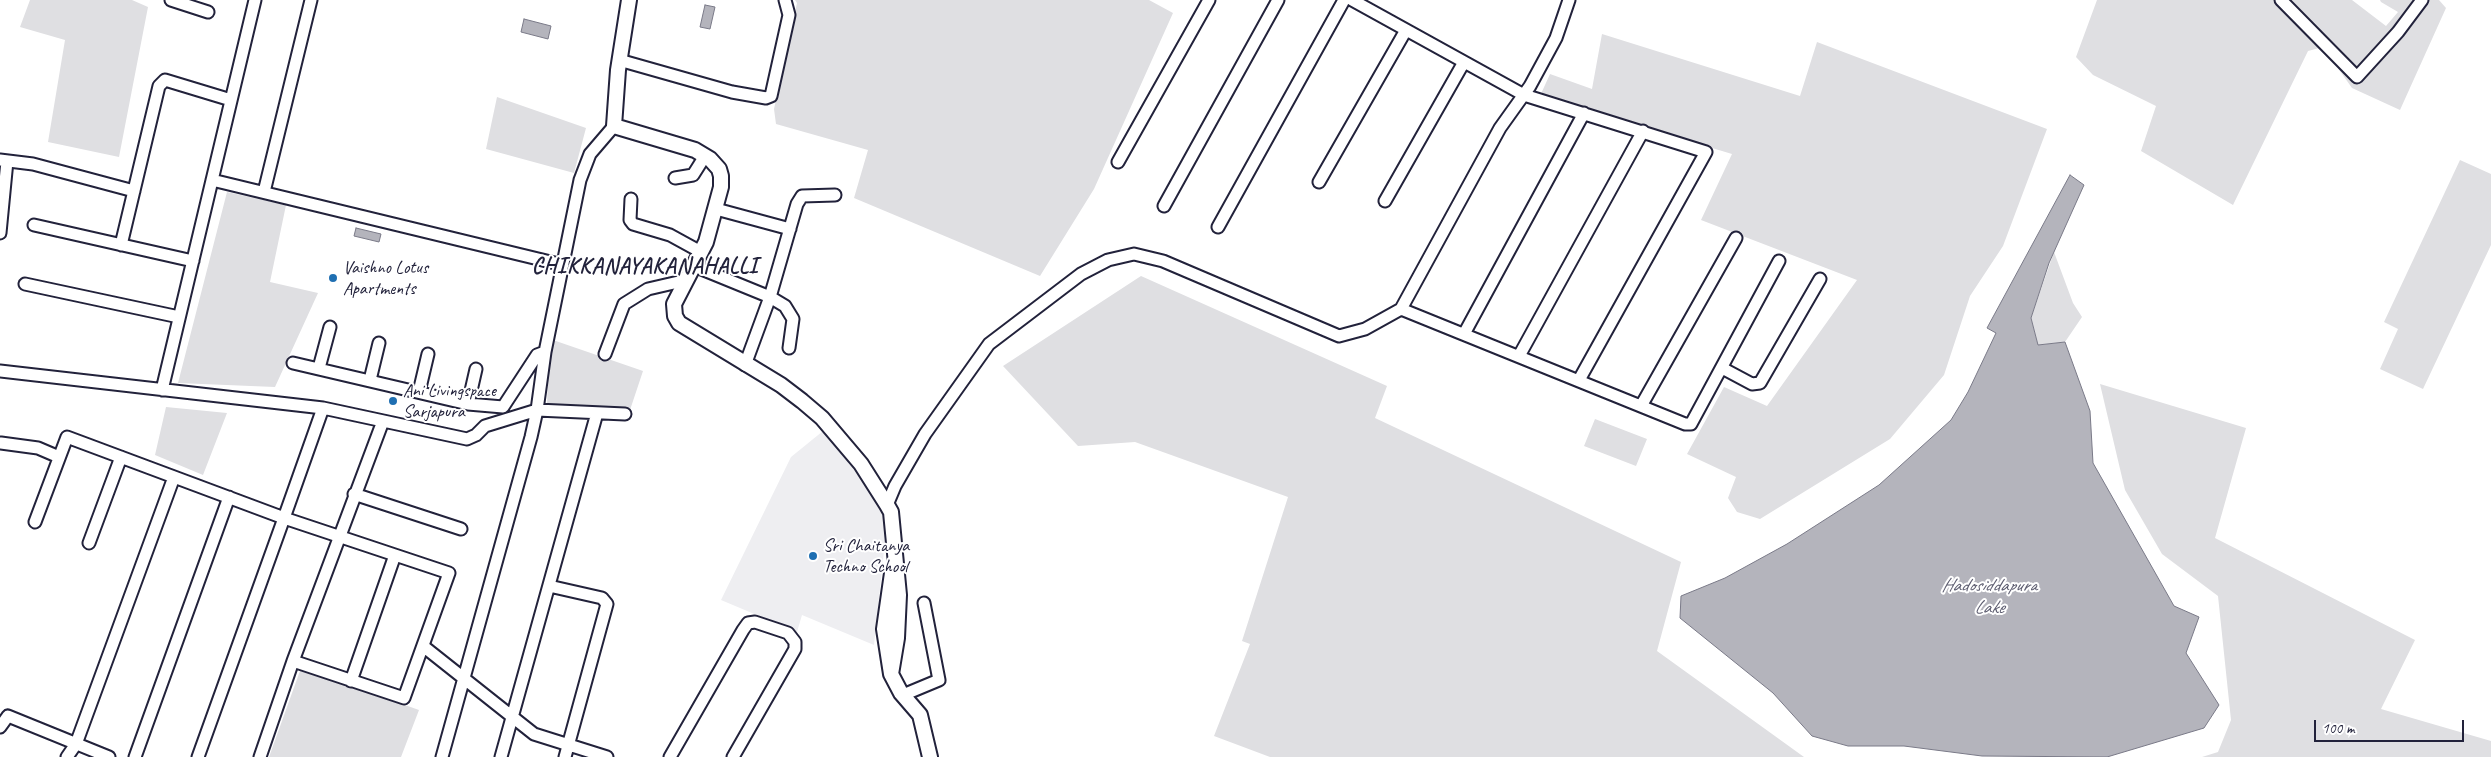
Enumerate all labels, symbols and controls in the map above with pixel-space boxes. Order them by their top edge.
district label: CHIKKANAYAKANAHALLI [530,254,760,280]
place label: Vaishno Lotus Apartments [343,257,428,300]
marker: Vaishno Lotus Apartments [327,272,339,284]
place label: Ani Livingspace Sarjapura [403,380,496,422]
marker: Ani Livingspace Sarjapura [387,395,399,407]
place label: Sri Chaitanya Techno School [823,535,909,578]
marker: Sri Chaitanya Techno School [807,550,819,562]
water label: Hadosiddapura Lake [1941,575,2037,619]
scale bar [2316,710,2466,742]
text: 100 m [2322,719,2354,738]

